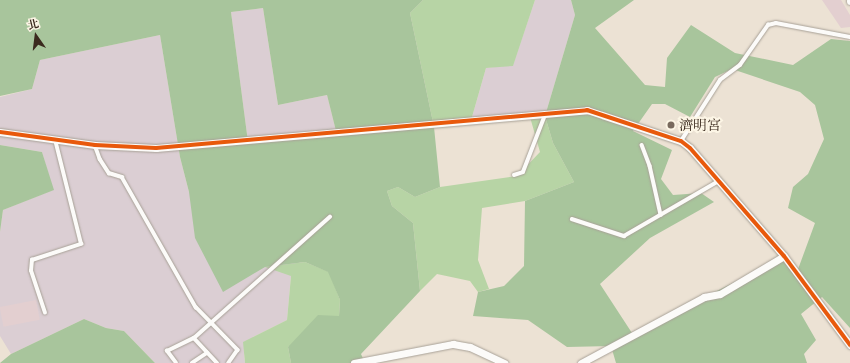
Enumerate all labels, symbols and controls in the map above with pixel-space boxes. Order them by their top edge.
north arrow [16,16,56,56]
text: 北 [26,16,40,32]
place label: 濟明宮 [679,117,721,133]
marker: 濟明宮 [666,120,676,130]

